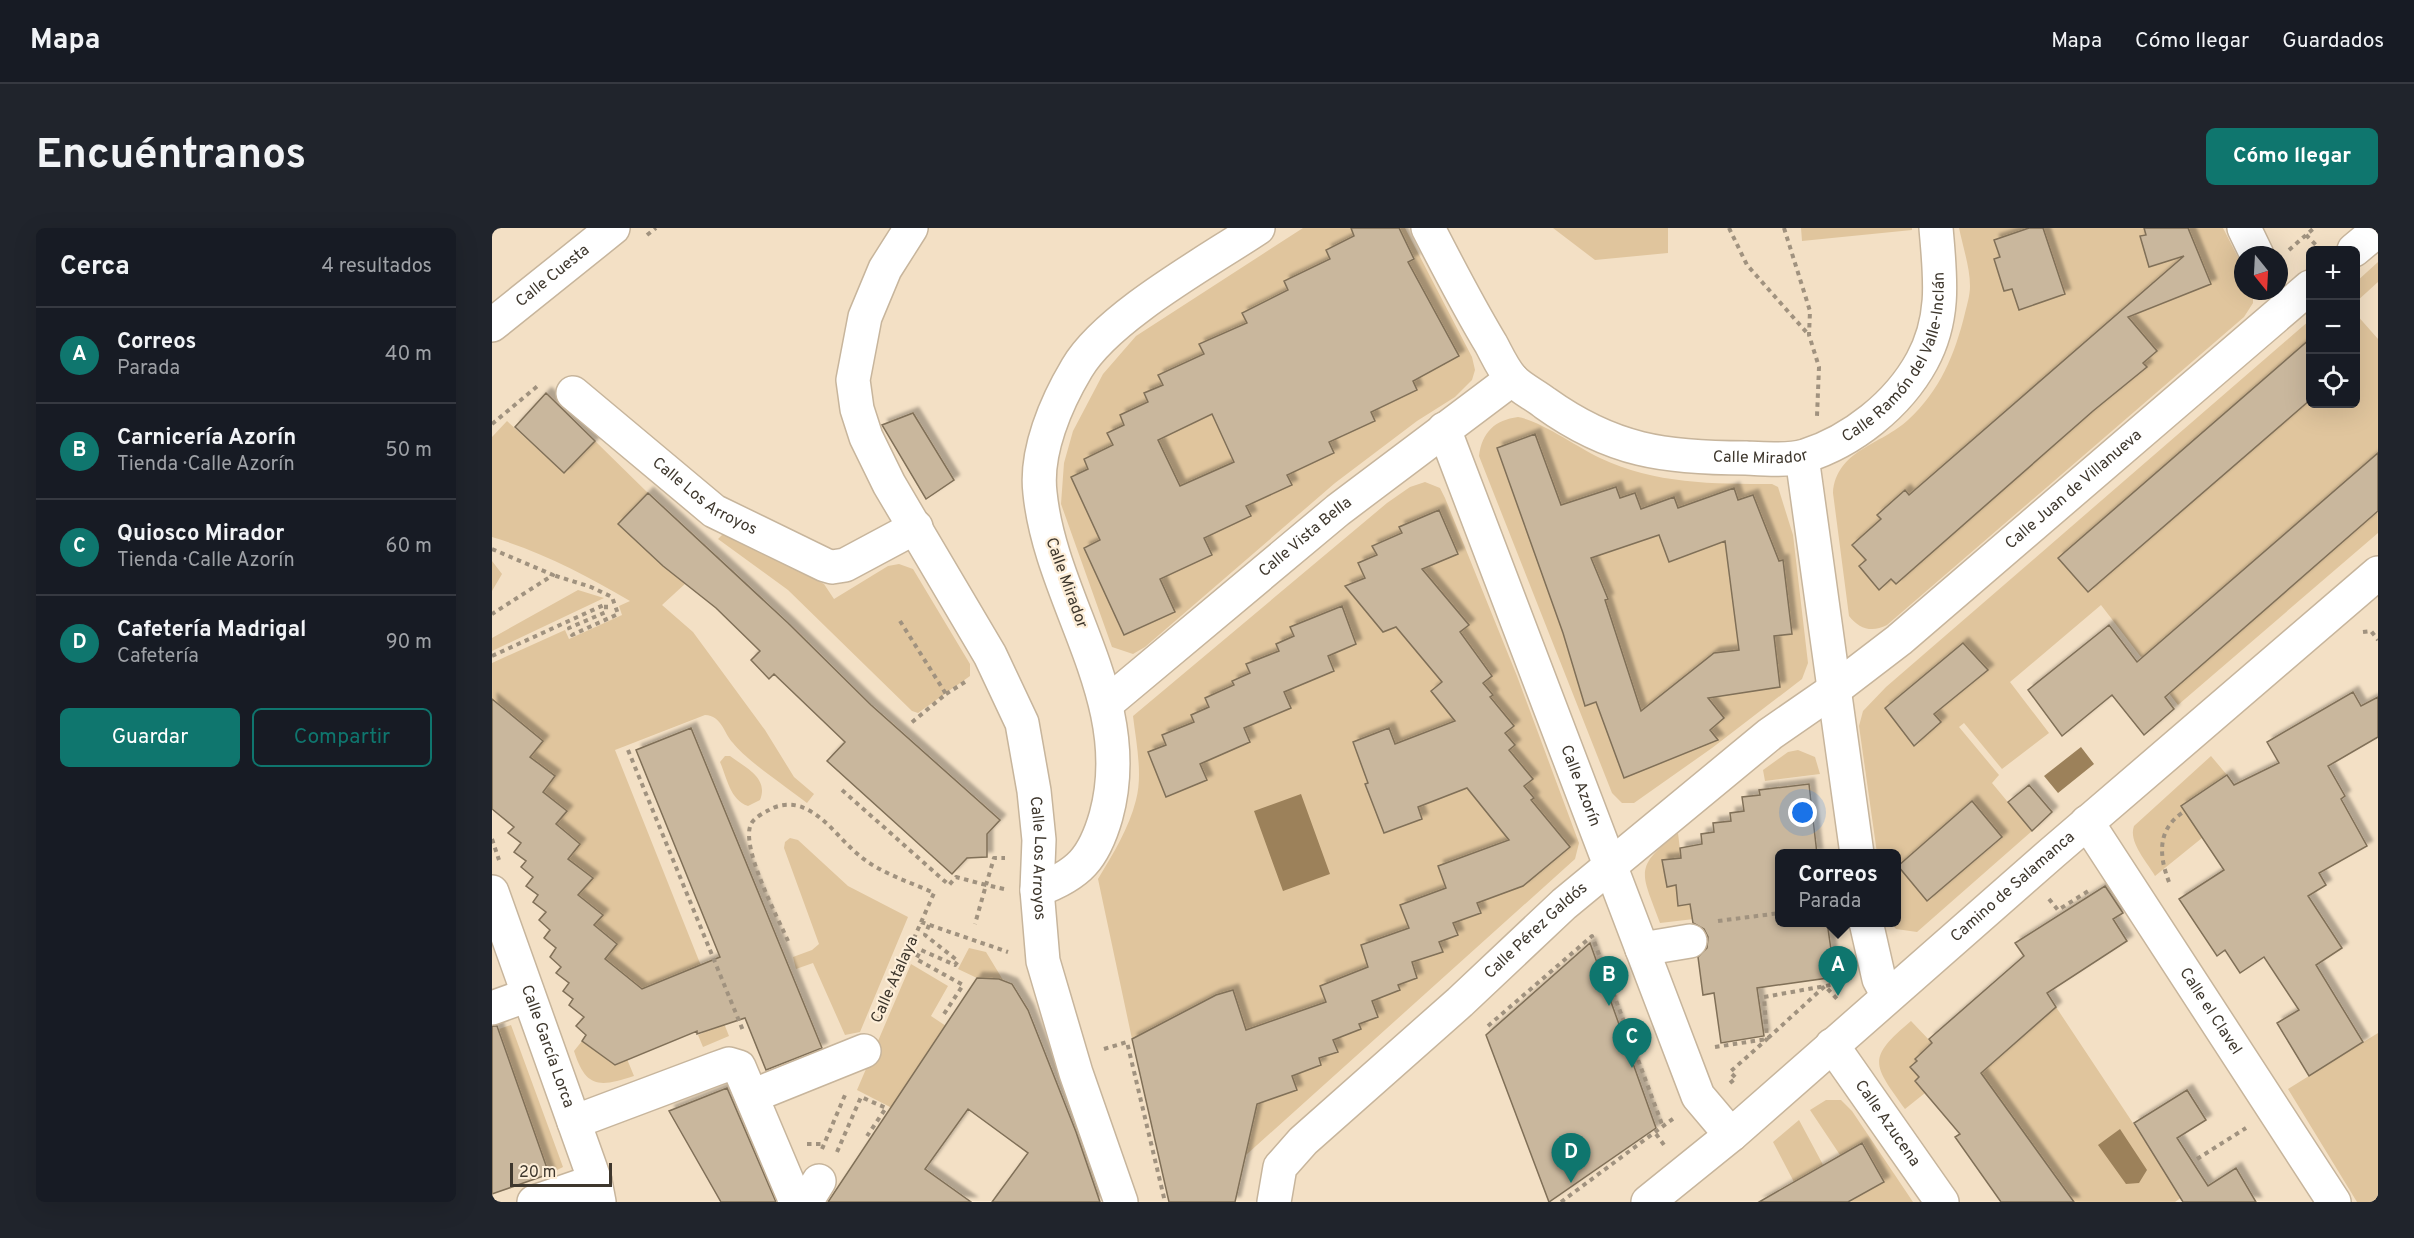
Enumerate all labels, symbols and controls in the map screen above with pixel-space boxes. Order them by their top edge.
text: Mapa [30,23,100,59]
text: Mapa [2051,28,2102,55]
text: Cómo llegar [2135,28,2249,55]
text: Guardados [2282,28,2384,55]
button: Cómo llegar [2206,128,2378,185]
text: Encuéntranos [36,130,306,183]
street label: Calle Cuesta [512,241,594,312]
north arrow [2234,246,2288,300]
map controls [2306,246,2360,408]
button: + [2306,246,2360,300]
text: Cerca [60,251,130,284]
text: 4 resultados [322,254,432,280]
street label: Calle Ramón del Valle-Inclán [1839,272,1950,447]
button: − [2306,300,2360,354]
text: Correos [117,329,196,356]
text: A [72,342,87,368]
text: 40 m [385,342,432,368]
button: locate [2306,354,2360,408]
text: Parada [117,356,180,382]
text: Carnicería Azorín [117,425,296,452]
street label: Calle Juan de Villanueva [2001,426,2146,554]
text: B [73,438,86,464]
text: 50 m [385,438,432,464]
street label: Calle Mirador [1713,446,1810,469]
text: Tienda · Calle Azorín [117,452,295,478]
street label: Calle Los Arroyos [648,453,760,540]
street label: Calle Vista Bella [1255,493,1356,582]
text: Quiosco Mirador [117,521,284,548]
text: C [73,534,86,560]
text: 60 m [386,534,432,560]
street label: Calle Mirador [1040,535,1092,631]
text: Tienda · Calle Azorín [117,548,295,574]
text: Cafetería Madrigal [117,617,307,644]
text: D [72,630,87,656]
text: 90 m [386,630,432,656]
text: Cafetería [117,644,199,670]
button: Guardar [60,708,240,767]
button: Compartir [252,708,432,767]
street label: Calle Azorín [1555,742,1605,830]
street label: Calle Los Arroyos [1025,795,1050,921]
your location [1788,798,1817,827]
street label: Camino de Salamanca [1947,828,2079,947]
popup [1775,849,1901,927]
text: Correos [1798,862,1878,889]
street label: Calle Pérez Galdós [1480,878,1592,984]
text: Parada [1798,889,1861,915]
street label: Calle Atalaya [867,933,923,1027]
pin: A [1818,946,1858,996]
pin: B [1590,956,1628,1006]
street label: Calle el Clavel [2175,964,2246,1059]
street label: Calle García Lorca [516,982,578,1111]
pin: C [1612,1018,1652,1068]
street label: Calle Azucena [1850,1076,1924,1171]
pin: D [1552,1134,1590,1183]
scale bar [510,1160,612,1188]
text: 20 m [519,1163,556,1183]

